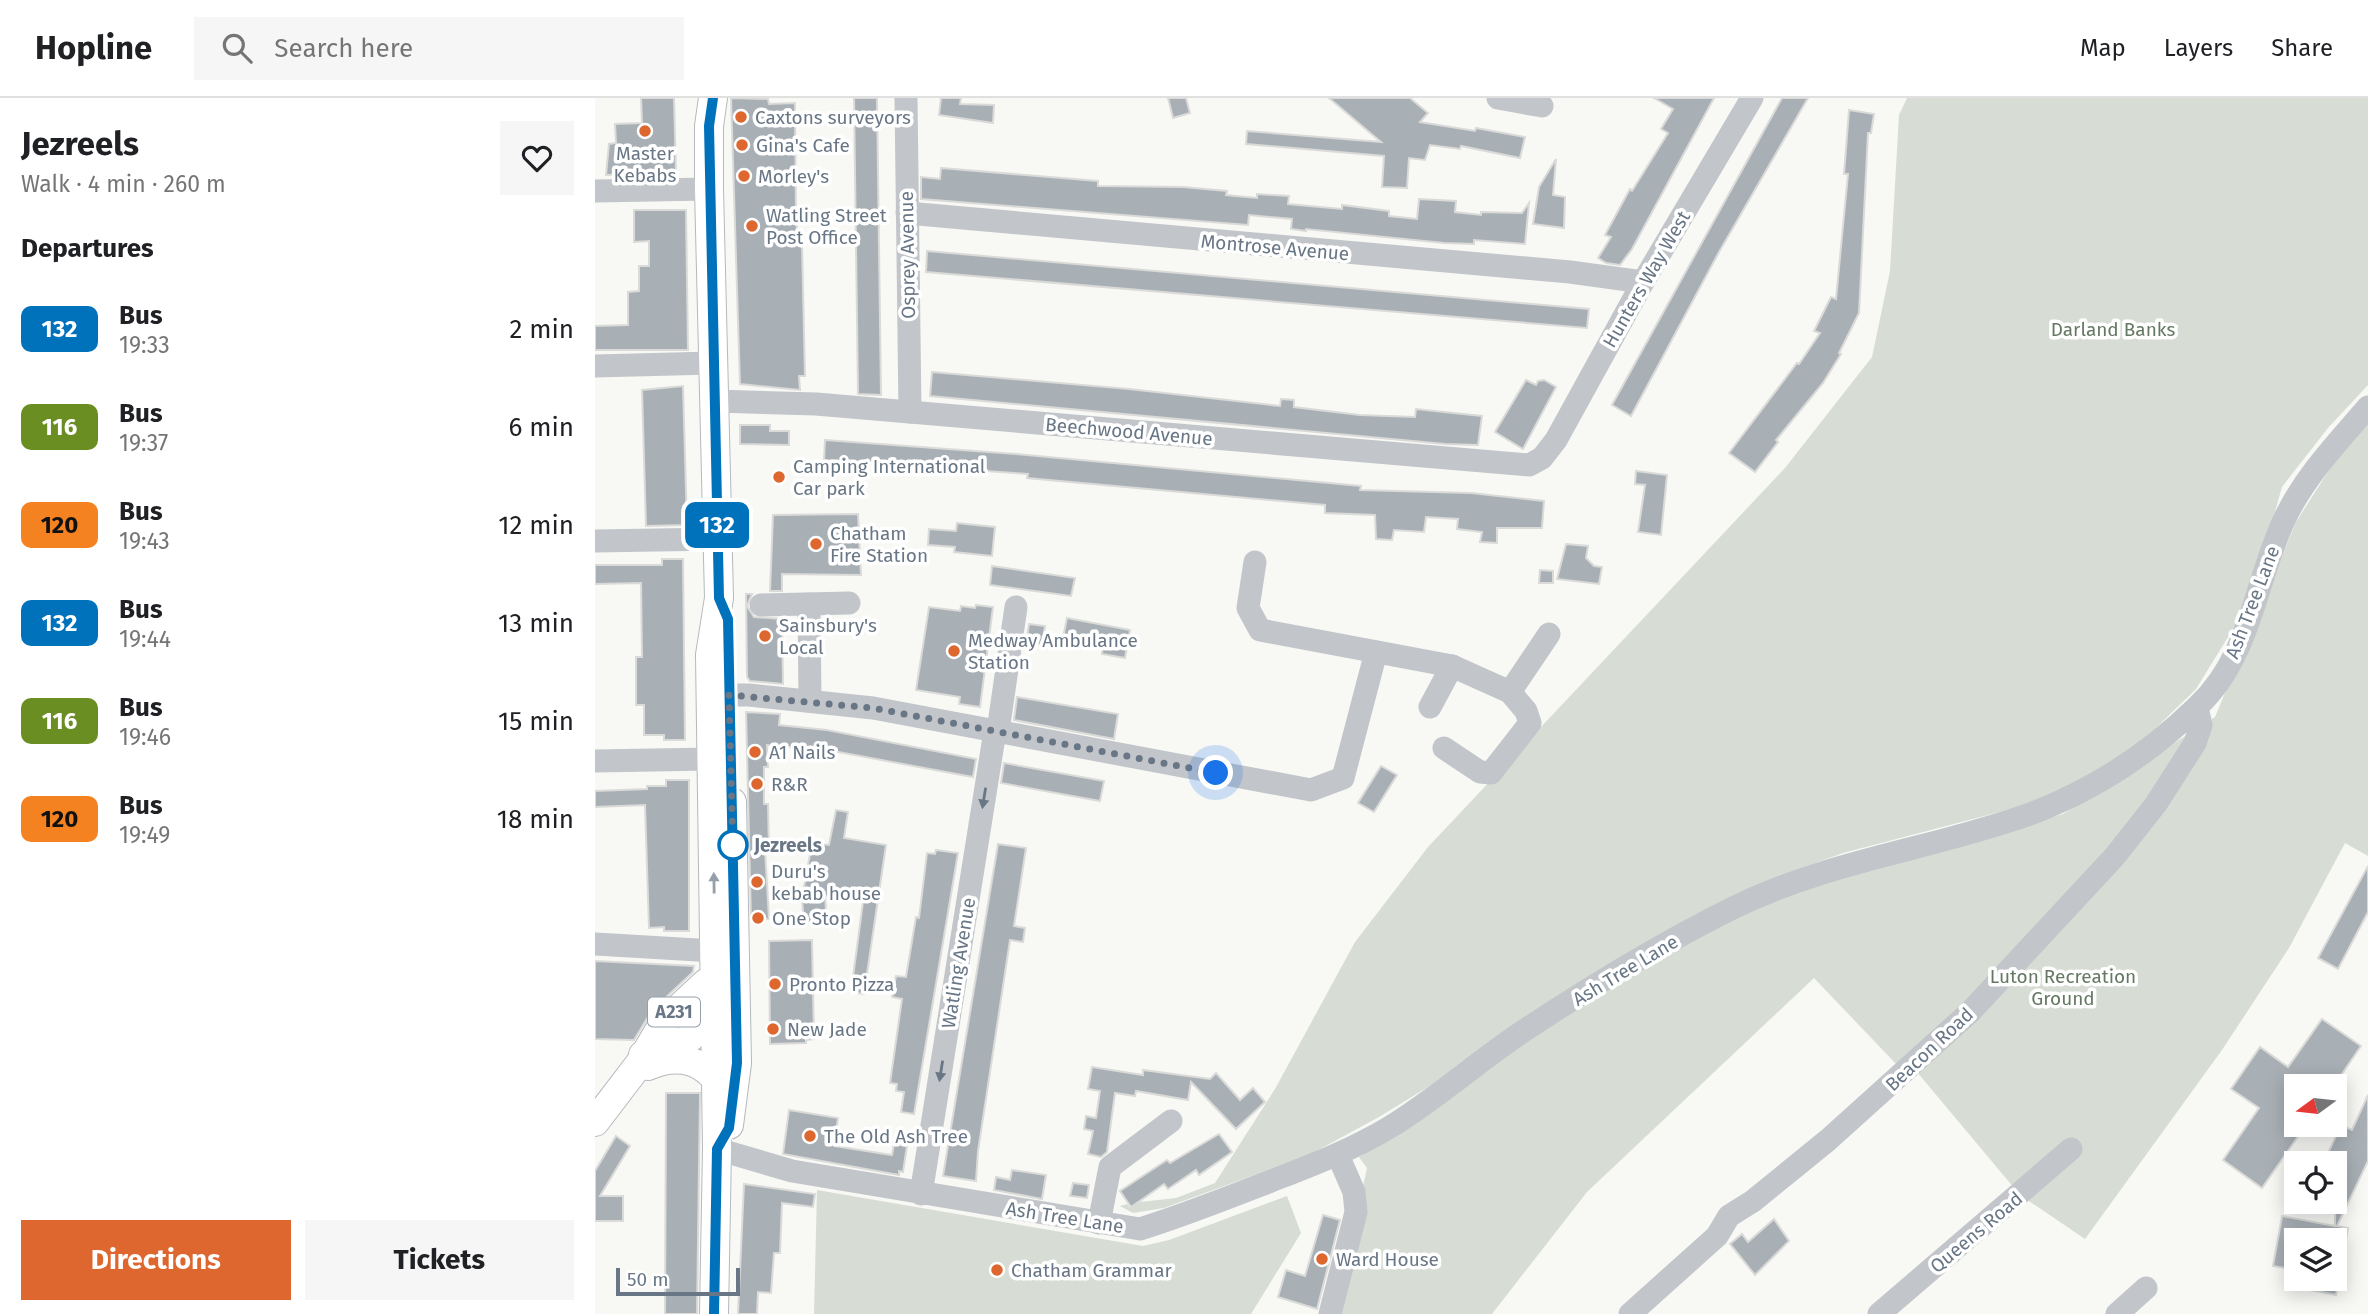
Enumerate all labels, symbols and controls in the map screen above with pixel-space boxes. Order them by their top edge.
search box [194,17,684,80]
text: Hopline [35,28,152,68]
icon: search [218,29,256,67]
text: Search here [274,33,413,64]
text: Map [2080,34,2126,62]
text: Layers [2164,34,2233,62]
text: Share [2271,34,2333,62]
place label: Caxtons surveyors [755,106,911,129]
marker: Caxtons surveyors [733,109,749,125]
button: heart [500,121,574,195]
marker: Master Kebabs [637,123,653,139]
text: Jezreels [21,124,139,164]
place label: Gina's Cafe [756,134,850,157]
marker: Gina's Cafe [734,137,750,153]
place label: Master Kebabs [614,142,677,187]
place label: Morley's [758,165,829,188]
marker: Morley's [736,168,752,184]
text: Walk · 4 min · 260 m [21,170,226,198]
street label: Osprey Avenue [895,191,920,319]
place label: Watling Street Post Office [766,204,887,249]
street label: Hunters Way West [1598,207,1695,352]
marker: Watling Street Post Office [744,218,760,234]
street label: Montrose Avenue [1200,230,1350,265]
text: Departures [21,233,154,264]
text: Bus [119,300,162,331]
text: 2 min [509,314,574,345]
text: 132 [42,315,77,343]
park label: Darland Banks [2051,318,2175,341]
text: 19:33 [119,331,170,359]
text: Bus [119,398,162,429]
text: 6 min [508,412,574,443]
text: 116 [42,413,77,441]
street label: Beechwood Avenue [1044,413,1214,450]
text: 19:37 [119,429,168,457]
place label: Camping International Car park [793,455,986,500]
marker: Camping International Car park [771,469,787,485]
text: Bus [119,496,162,527]
line badge: 132 [677,502,757,548]
text: 12 min [498,510,574,541]
text: 120 [41,511,78,539]
text: 132 [699,511,735,539]
place label: Chatham Fire Station [830,522,928,567]
text: 19:43 [119,527,170,555]
marker: Chatham Fire Station [808,536,824,552]
street label: Ash Tree Lane [2220,543,2284,662]
text: Bus [119,594,162,625]
text: 13 min [498,608,574,639]
text: 132 [42,609,77,637]
place label: Sainsbury's Local [779,614,877,659]
text: 19:44 [119,625,171,653]
marker: Sainsbury's Local [757,628,773,644]
place label: Medway Ambulance Station [968,629,1138,674]
marker: Medway Ambulance Station [946,643,962,659]
text: Bus [119,692,162,723]
text: 15 min [498,706,574,737]
text: 116 [42,707,77,735]
text: 19:46 [119,723,171,751]
place label: A1 Nails [769,741,835,764]
marker: A1 Nails [747,744,763,760]
your location [1198,755,1233,790]
place label: R&R [771,773,808,796]
marker: R&R [749,776,765,792]
one-way arrow [978,787,989,809]
text: Bus [119,790,162,821]
text: 18 min [497,804,574,835]
text: 120 [41,805,78,833]
text: 19:49 [119,821,170,849]
marker: Jezreels [718,830,748,860]
place label: Jezreels [753,834,822,857]
place label: Duru's kebab house [771,860,881,905]
one-way arrow [708,872,720,894]
marker: Duru's kebab house [749,874,765,890]
street label: Watling Avenue [937,896,980,1030]
place label: One Stop [772,907,851,930]
marker: One Stop [750,910,766,926]
street label: Ash Tree Lane [1568,930,1682,1011]
park label: Luton Recreation Ground [1990,965,2136,1010]
place label: Pronto Pizza [789,973,894,996]
marker: Pronto Pizza [767,976,783,992]
road number: A231 [648,998,700,1027]
street label: Beacon Road [1881,1003,1978,1096]
place label: New Jade [787,1018,867,1041]
marker: New Jade [765,1021,781,1037]
one-way arrow [935,1060,946,1082]
north arrow [2284,1074,2347,1138]
map controls [2284,1074,2347,1291]
place label: The Old Ash Tree [824,1125,968,1148]
marker: The Old Ash Tree [802,1128,818,1144]
button: locate [2284,1151,2347,1214]
street label: Queens Road [1925,1187,2027,1278]
street label: Ash Tree Lane [1004,1197,1125,1238]
button: Directions [21,1220,291,1300]
button: Tickets [305,1220,574,1300]
button: layers [2284,1228,2347,1291]
place label: Ward House [1336,1248,1439,1271]
marker: Ward House [1314,1251,1330,1267]
place label: Chatham Grammar [1011,1259,1172,1282]
marker: Chatham Grammar [989,1262,1005,1278]
scale bar [616,1265,740,1297]
text: 50 m [627,1268,668,1291]

